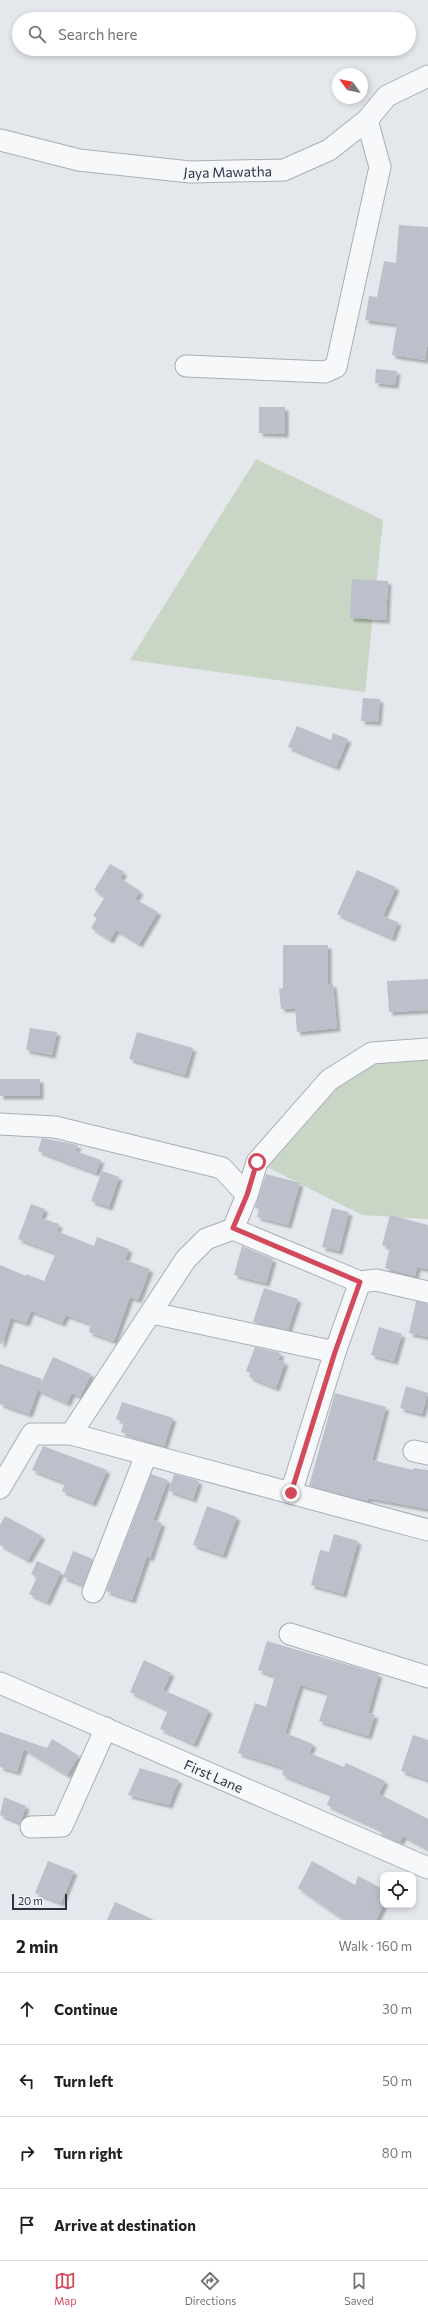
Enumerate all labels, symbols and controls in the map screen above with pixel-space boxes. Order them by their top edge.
search box [12,12,416,56]
icon: search [26,23,48,45]
text: Search here [58,25,137,43]
north arrow [332,68,368,104]
street label: Jaya Mawatha [183,162,272,181]
route start [248,1153,266,1171]
route end [282,1484,300,1502]
street label: First Lane [182,1755,246,1796]
map controls [380,1872,416,1908]
button: locate [380,1872,416,1908]
scale bar [12,1892,67,1911]
text: 20 m [18,1894,43,1907]
text: 2 min [16,1936,58,1957]
text: Walk · 160 m [338,1938,412,1954]
icon: ahead [16,1998,38,2020]
text: Continue [54,2000,118,2018]
text: 30 m [382,2001,412,2017]
icon: left [16,2070,38,2092]
text: Turn left [54,2072,113,2090]
text: 50 m [382,2073,412,2089]
icon: right [16,2142,38,2164]
text: Turn right [54,2144,123,2162]
text: 80 m [382,2145,412,2161]
icon: arrive [16,2214,38,2236]
text: Arrive at destination [54,2216,196,2234]
tab: Map [54,2270,77,2307]
tab: Directions [185,2270,236,2307]
tab: Saved [344,2270,374,2307]

